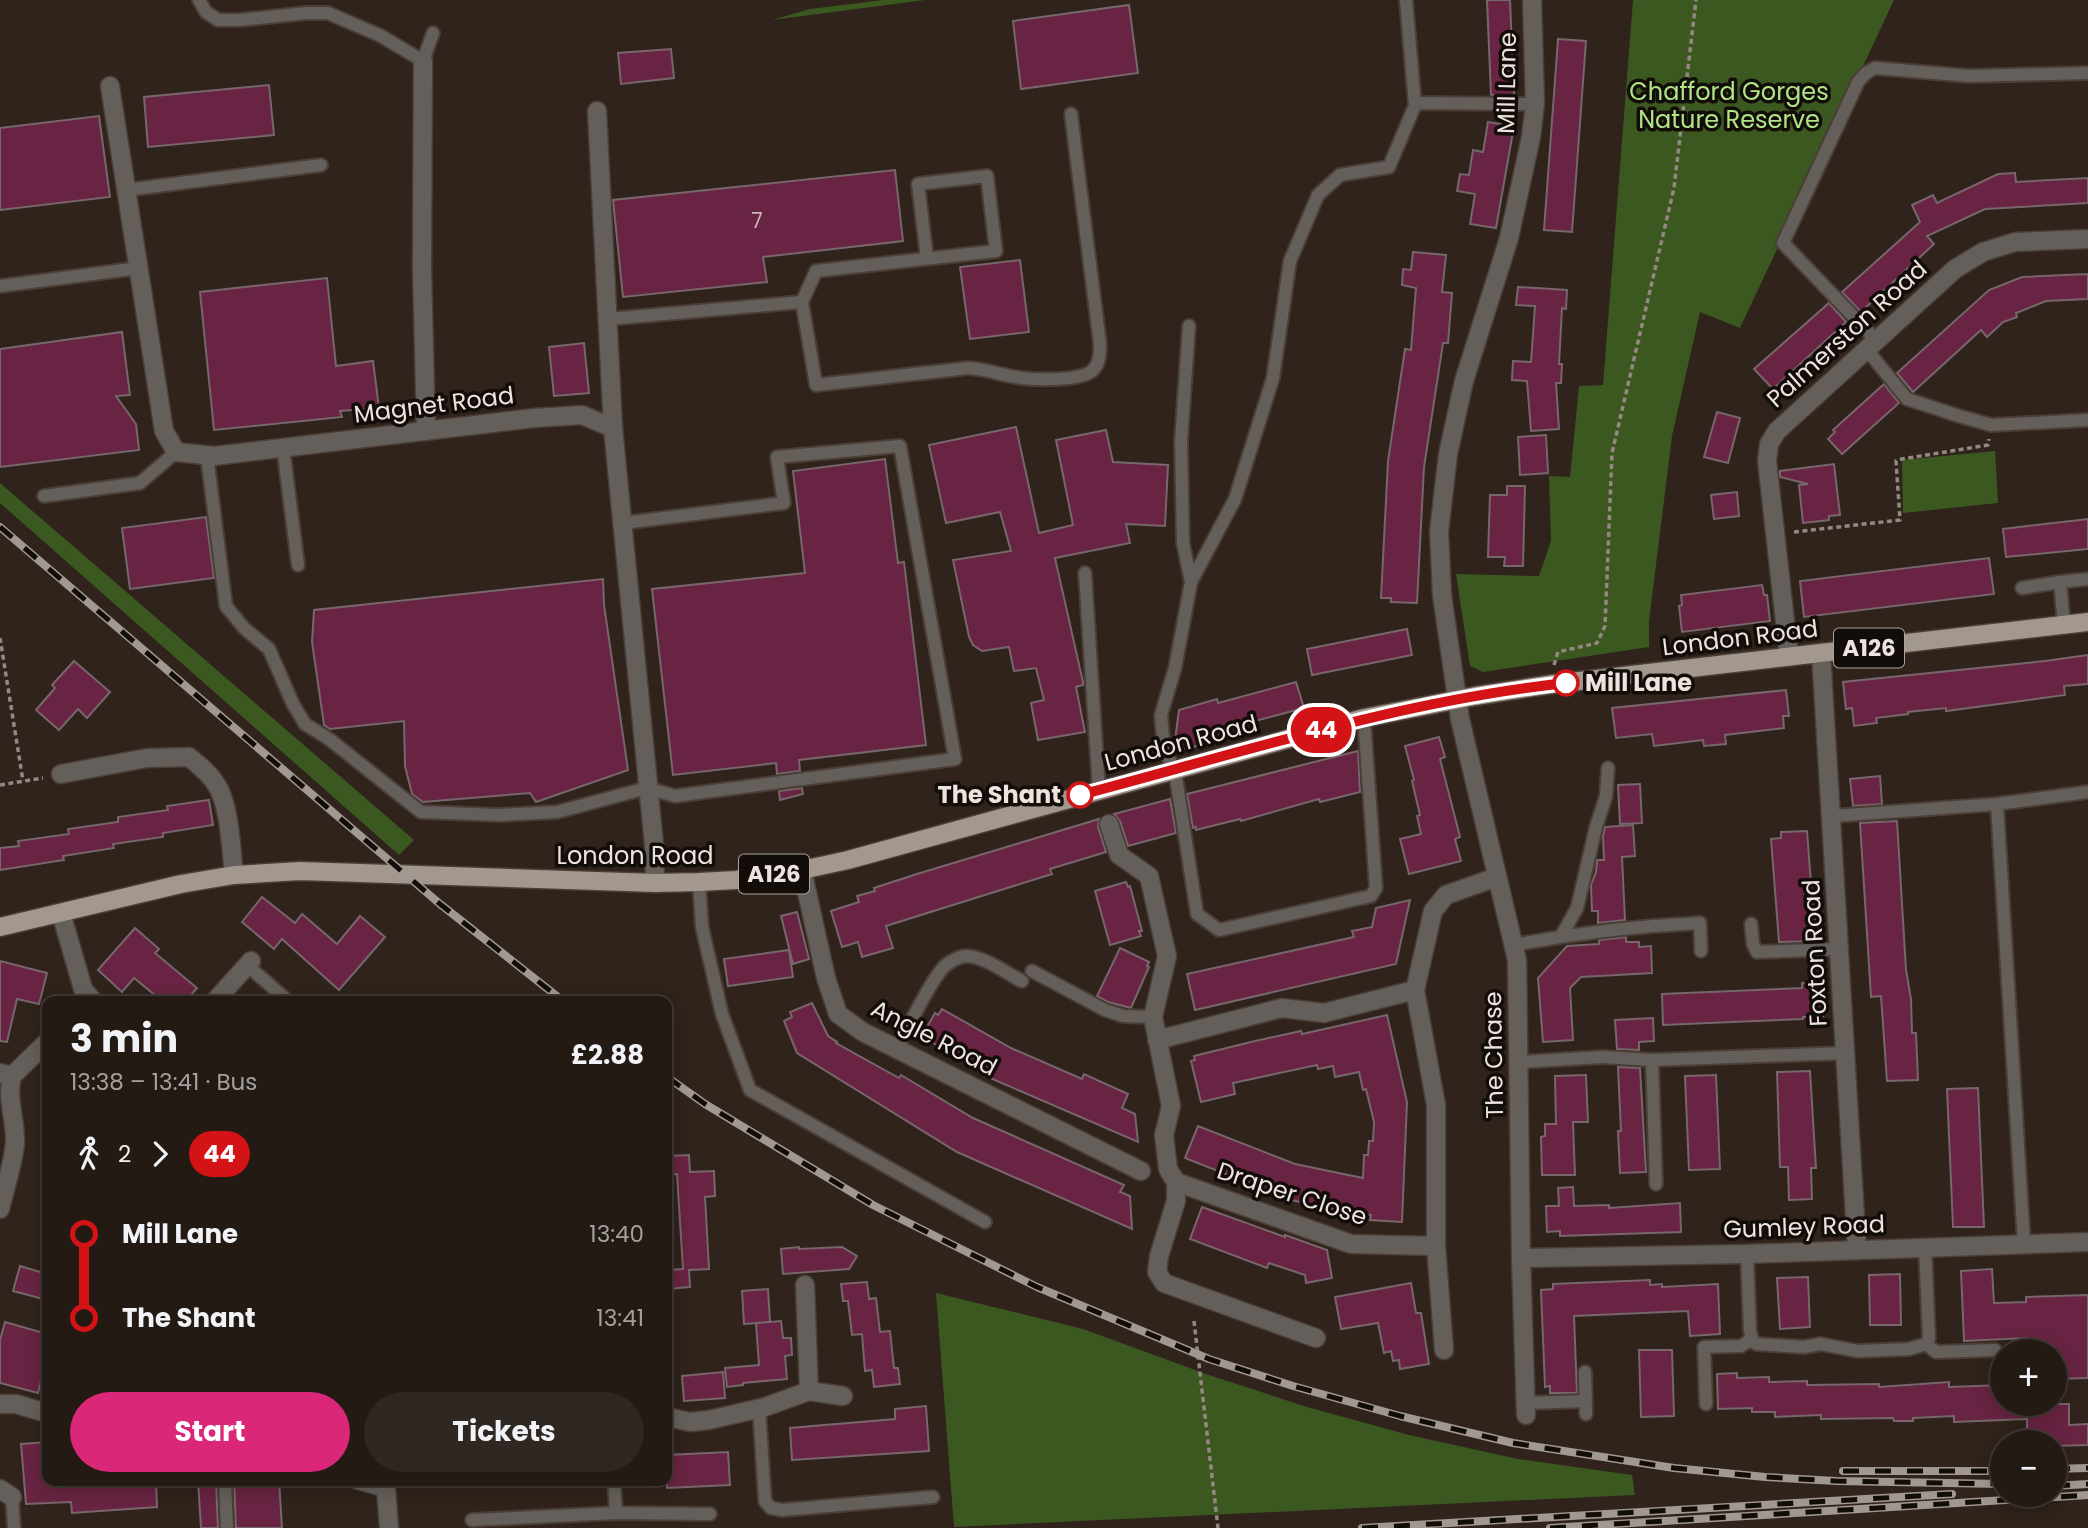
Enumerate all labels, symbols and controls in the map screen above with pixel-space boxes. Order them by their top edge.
street label: Mill Lane [1489,32,1524,134]
park label: Chafford Gorges Nature Reserve [1629,75,1829,136]
house number: 7 [751,206,763,235]
street label: Palmerston Road [1759,253,1934,415]
street label: Magnet Road [352,378,516,431]
street label: London Road [1660,612,1820,663]
road number: A126 [1834,628,1904,668]
place label: Mill Lane [1585,666,1692,699]
marker: Mill Lane [1553,670,1579,696]
street label: London Road [1101,706,1261,779]
line badge: 44 [1290,707,1352,753]
text: 44 [1305,713,1337,746]
place label: The Shant [938,778,1061,811]
marker: The Shant [1067,782,1093,808]
street label: London Road [557,839,713,872]
road number: A126 [739,854,809,894]
street label: Foxton Road [1794,879,1835,1027]
street label: The Chase [1476,991,1511,1119]
street label: Angle Road [866,992,1003,1083]
text: 3 min [70,1012,178,1065]
text: £2.88 [571,1037,644,1073]
text: 13:38 – 13:41 · Bus [70,1066,257,1098]
icon: walk [70,1135,108,1173]
icon: forward [141,1135,179,1173]
text: 44 [203,1137,236,1170]
text: 2 [118,1138,131,1170]
street label: Draper Close [1213,1154,1371,1233]
street label: Gumley Road [1723,1207,1885,1246]
text: Mill Lane [122,1216,238,1252]
text: 13:40 [589,1218,644,1250]
text: The Shant [122,1300,256,1336]
text: 13:41 [596,1302,644,1334]
map controls [1990,1339,2067,1507]
button: + [1990,1339,2067,1416]
button: Start [70,1392,350,1472]
button: Tickets [364,1392,644,1472]
button: − [1990,1430,2067,1507]

